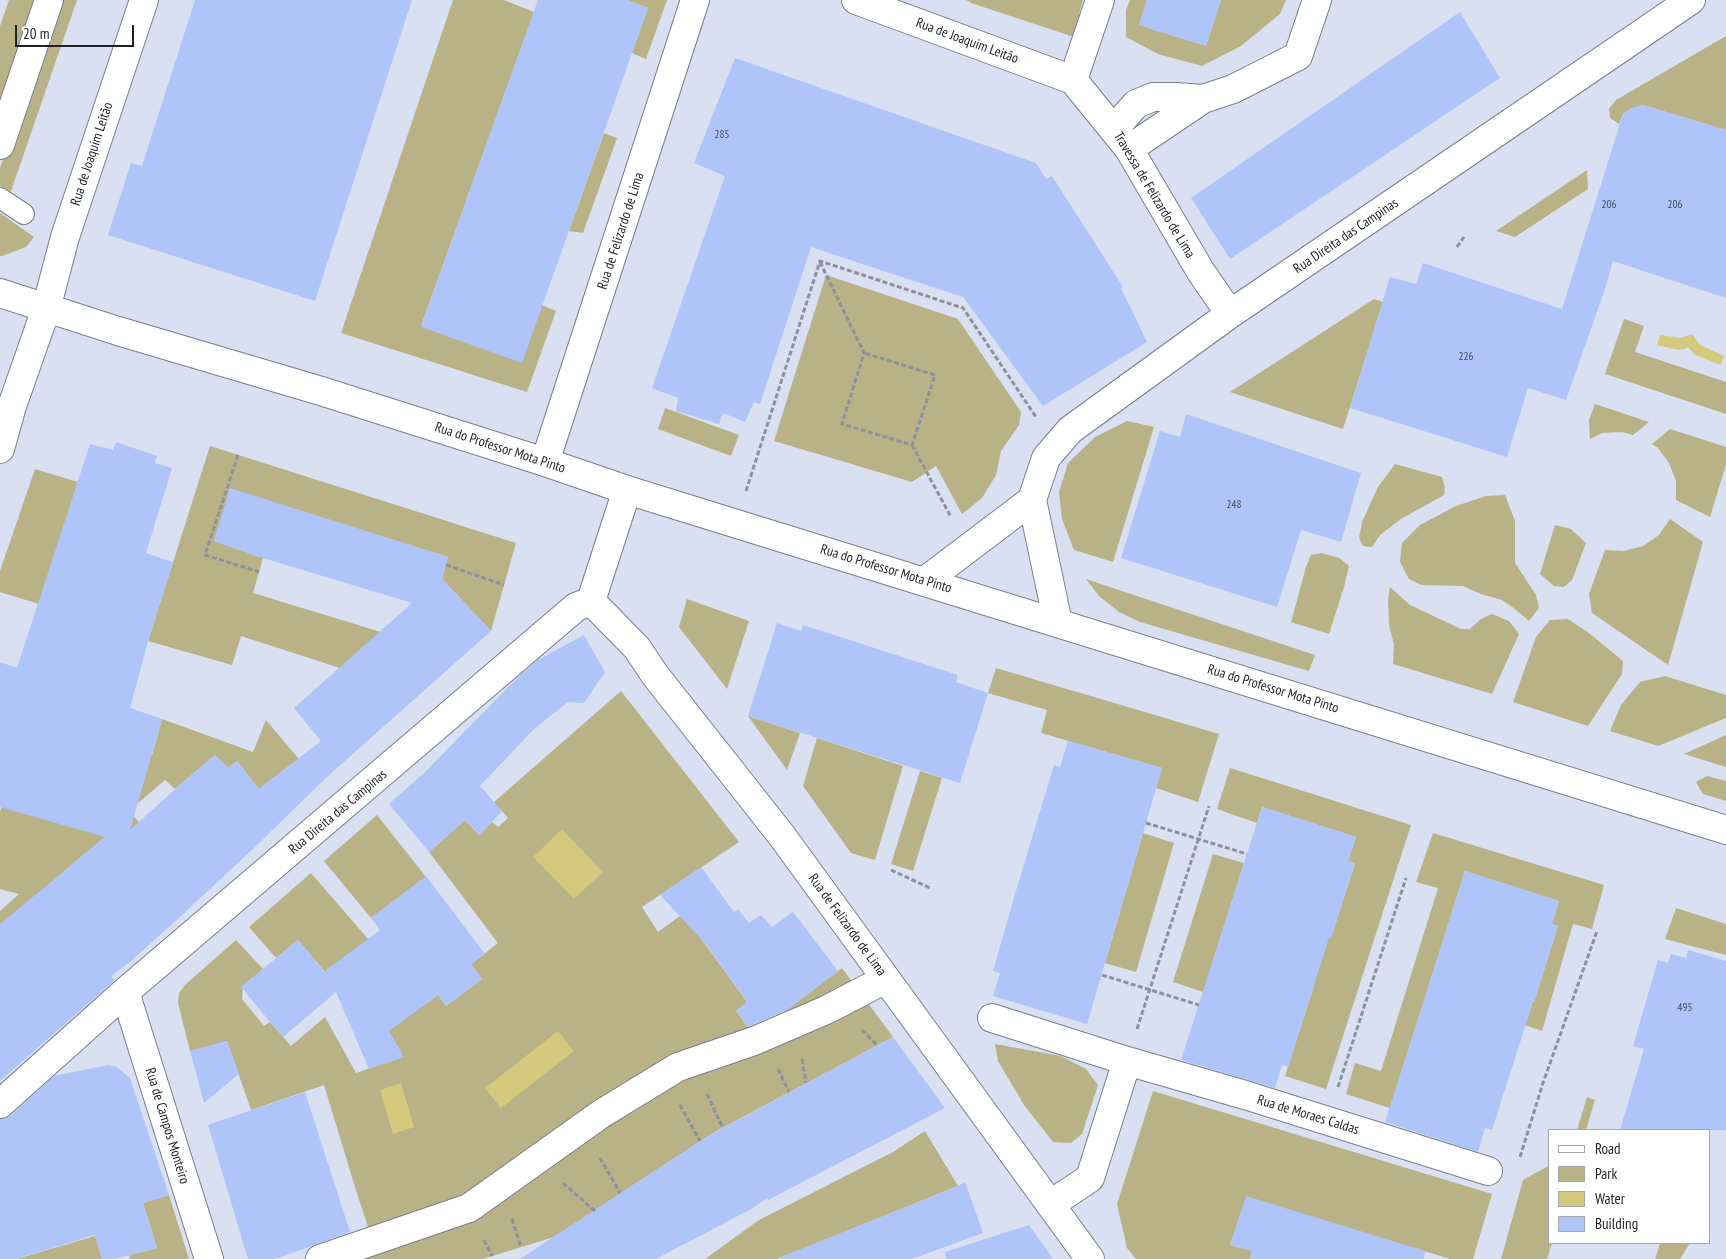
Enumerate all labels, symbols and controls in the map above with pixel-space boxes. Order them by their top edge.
scale bar [18,15,136,47]
street label: Rua de Joaquim Leitão [913,15,1021,67]
text: 20 m [23,24,49,43]
street label: Rua de Joaquim Leitão [67,100,117,208]
house number: 285 [715,128,729,142]
street label: Travessa de Felizardo de Lima [1110,129,1198,261]
street label: Rua de Felizardo de Lima [594,170,648,292]
street label: Rua Direita das Campinas [1290,195,1402,277]
house number: 206 [1602,198,1616,212]
house number: 206 [1668,198,1682,212]
house number: 226 [1459,350,1473,364]
street label: Rua do Professor Mota Pinto [433,419,567,477]
house number: 248 [1227,498,1241,512]
street label: Rua do Professor Mota Pinto [818,541,954,597]
street label: Rua do Professor Mota Pinto [1205,661,1341,717]
street label: Rua Direita das Campinas [286,766,390,858]
street label: Rua de Felizardo de Lima [804,871,890,979]
house number: 495 [1678,1001,1692,1015]
street label: Rua de Campos Monteiro [141,1066,193,1186]
street label: Rua de Moraes Caldas [1255,1092,1361,1138]
legend [1548,1129,1711,1244]
text: Road [1595,1139,1621,1158]
text: Park [1595,1164,1617,1183]
text: Water [1595,1189,1625,1208]
text: Building [1595,1214,1638,1233]

